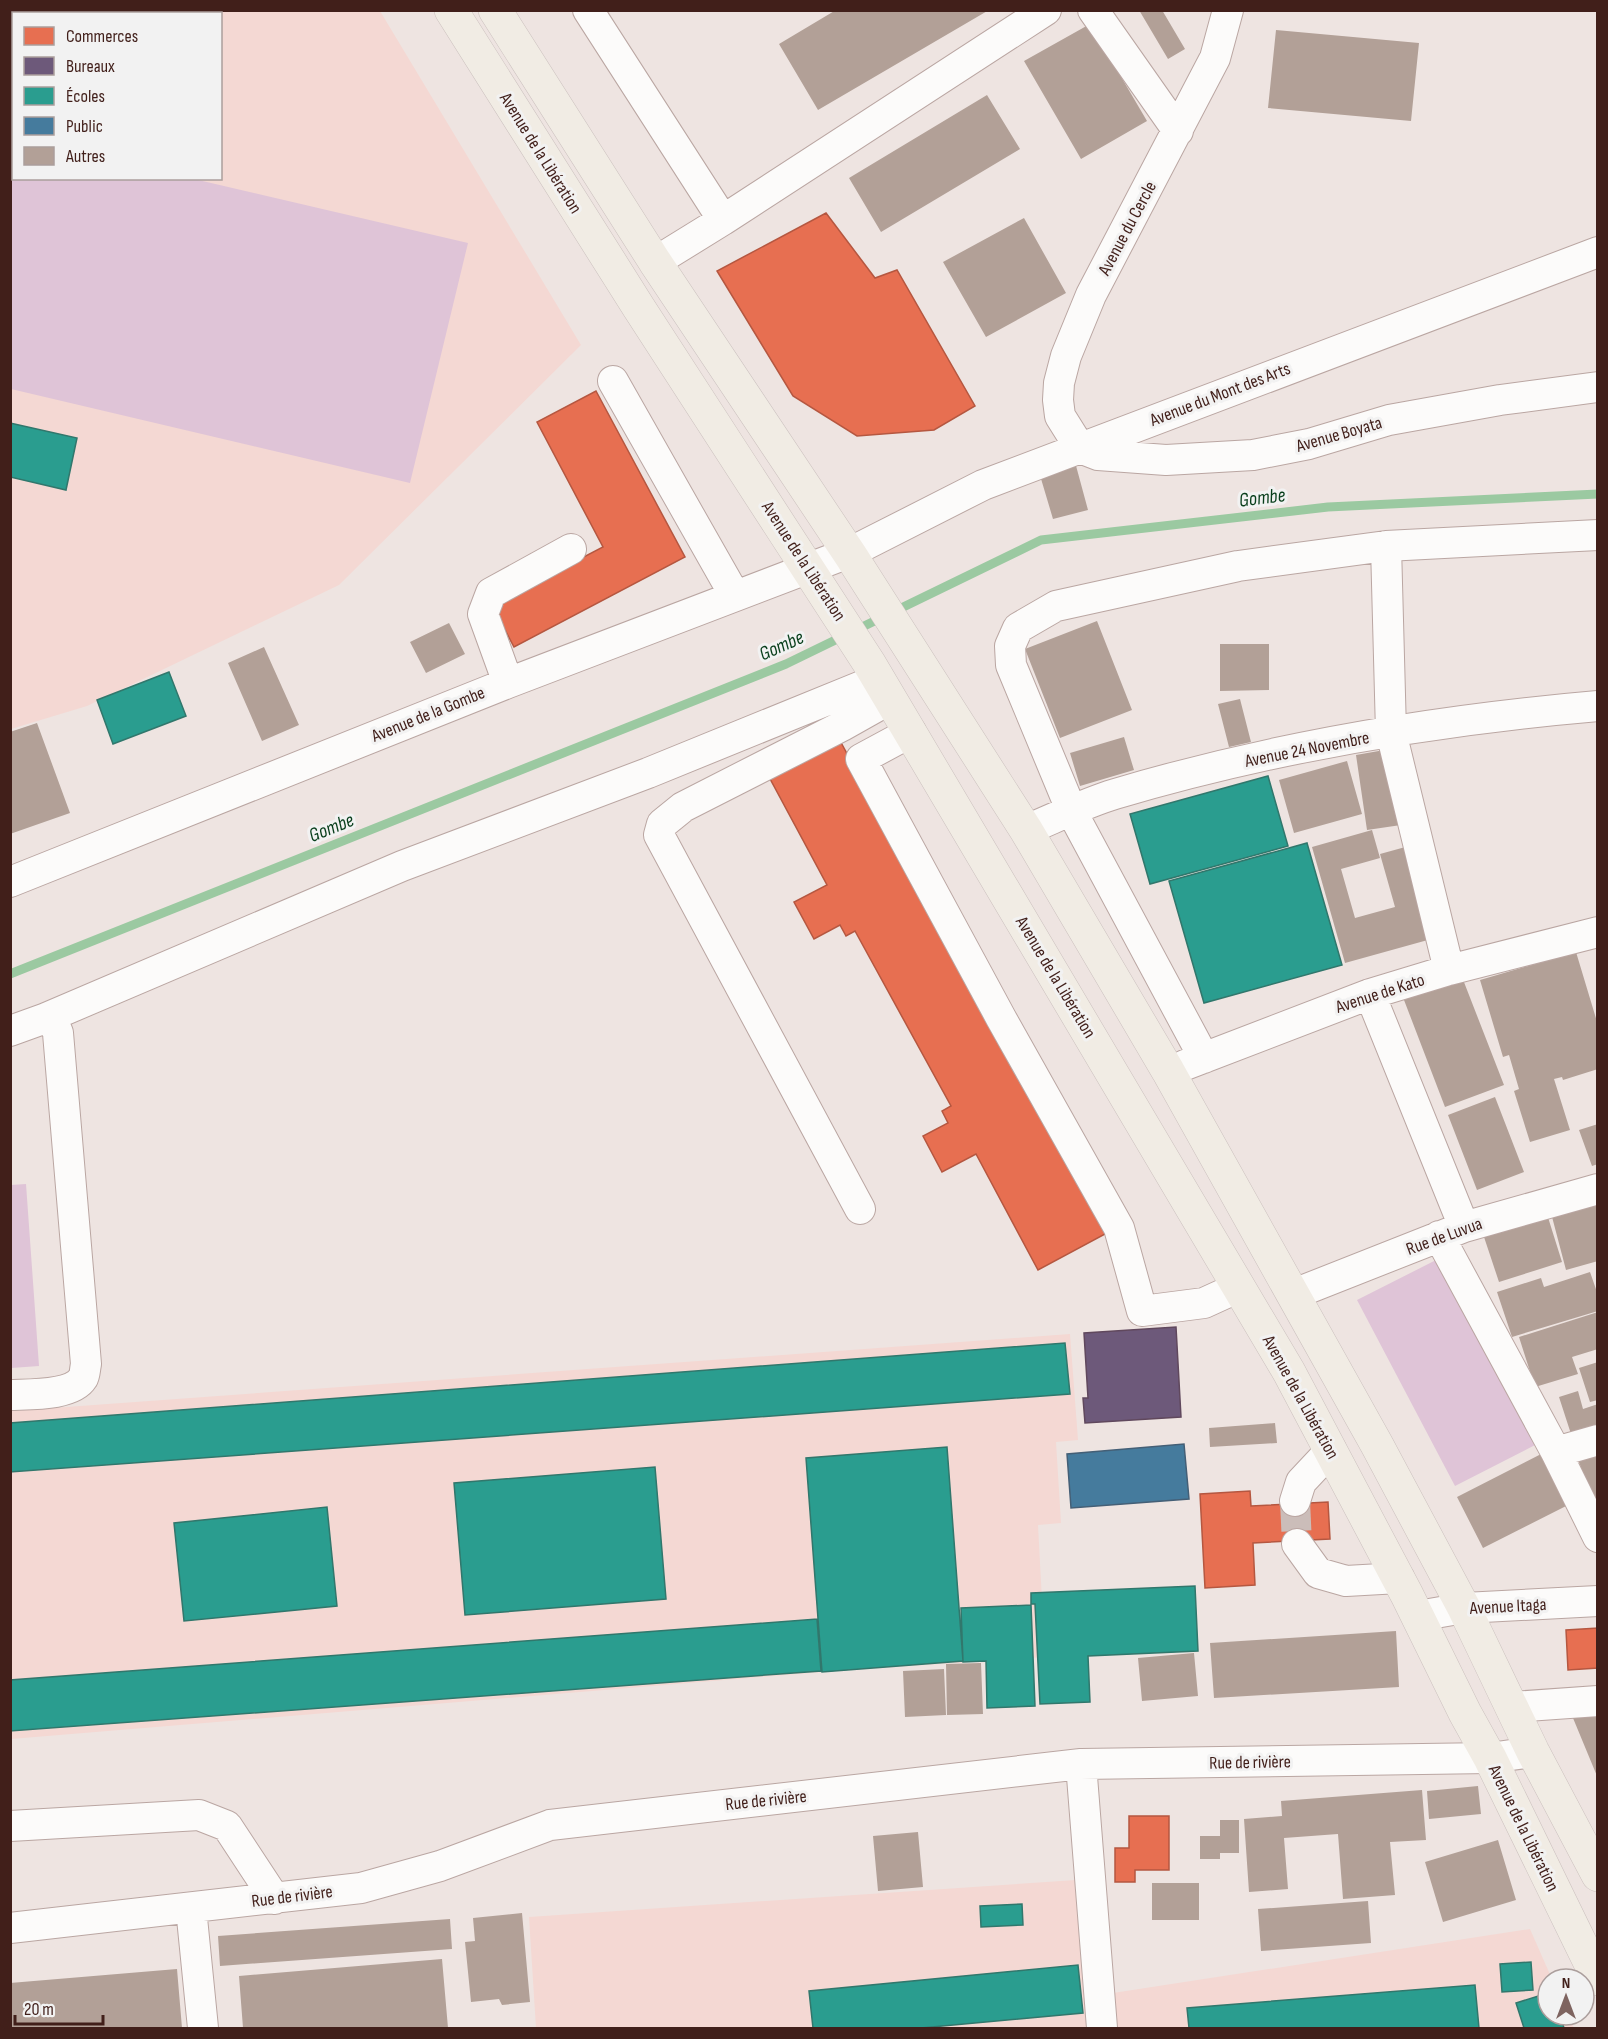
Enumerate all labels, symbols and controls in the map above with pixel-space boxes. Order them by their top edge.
legend [12,12,222,180]
text: Commerces [66,26,138,47]
text: Bureaux [66,56,115,77]
text: Écoles [66,86,105,107]
street label: Avenue de la Libération [495,88,586,217]
text: Public [66,116,103,137]
text: Autres [65,146,105,167]
street label: Avenue du Cercle [1093,178,1161,280]
street label: Avenue du Mont des Arts [1146,358,1293,431]
street label: Avenue Boyata [1293,412,1384,457]
water label: Gombe [1238,483,1287,513]
street label: Avenue de la Libération [757,497,850,625]
water label: Gombe [755,625,808,666]
street label: Avenue de la Gombe [368,682,488,747]
street label: Avenue 24 Novembre [1242,727,1371,772]
water label: Gombe [305,808,358,848]
street label: Avenue de la Libération [1010,912,1100,1042]
street label: Avenue de Kato [1332,969,1427,1018]
street label: Rue de Luvua [1403,1213,1485,1260]
street label: Avenue de la Libération [1257,1331,1343,1463]
street label: Avenue Itaga [1468,1594,1547,1619]
street label: Rue de rivière [1209,1751,1291,1774]
street label: Avenue de la Libération [1483,1761,1563,1895]
street label: Rue de rivière [724,1786,808,1815]
street label: Rue de rivière [250,1881,334,1912]
north arrow [1536,1967,1596,2027]
text: N [1562,1974,1570,1993]
scale bar [15,1988,104,2026]
text: 20 m [24,1999,54,2020]

